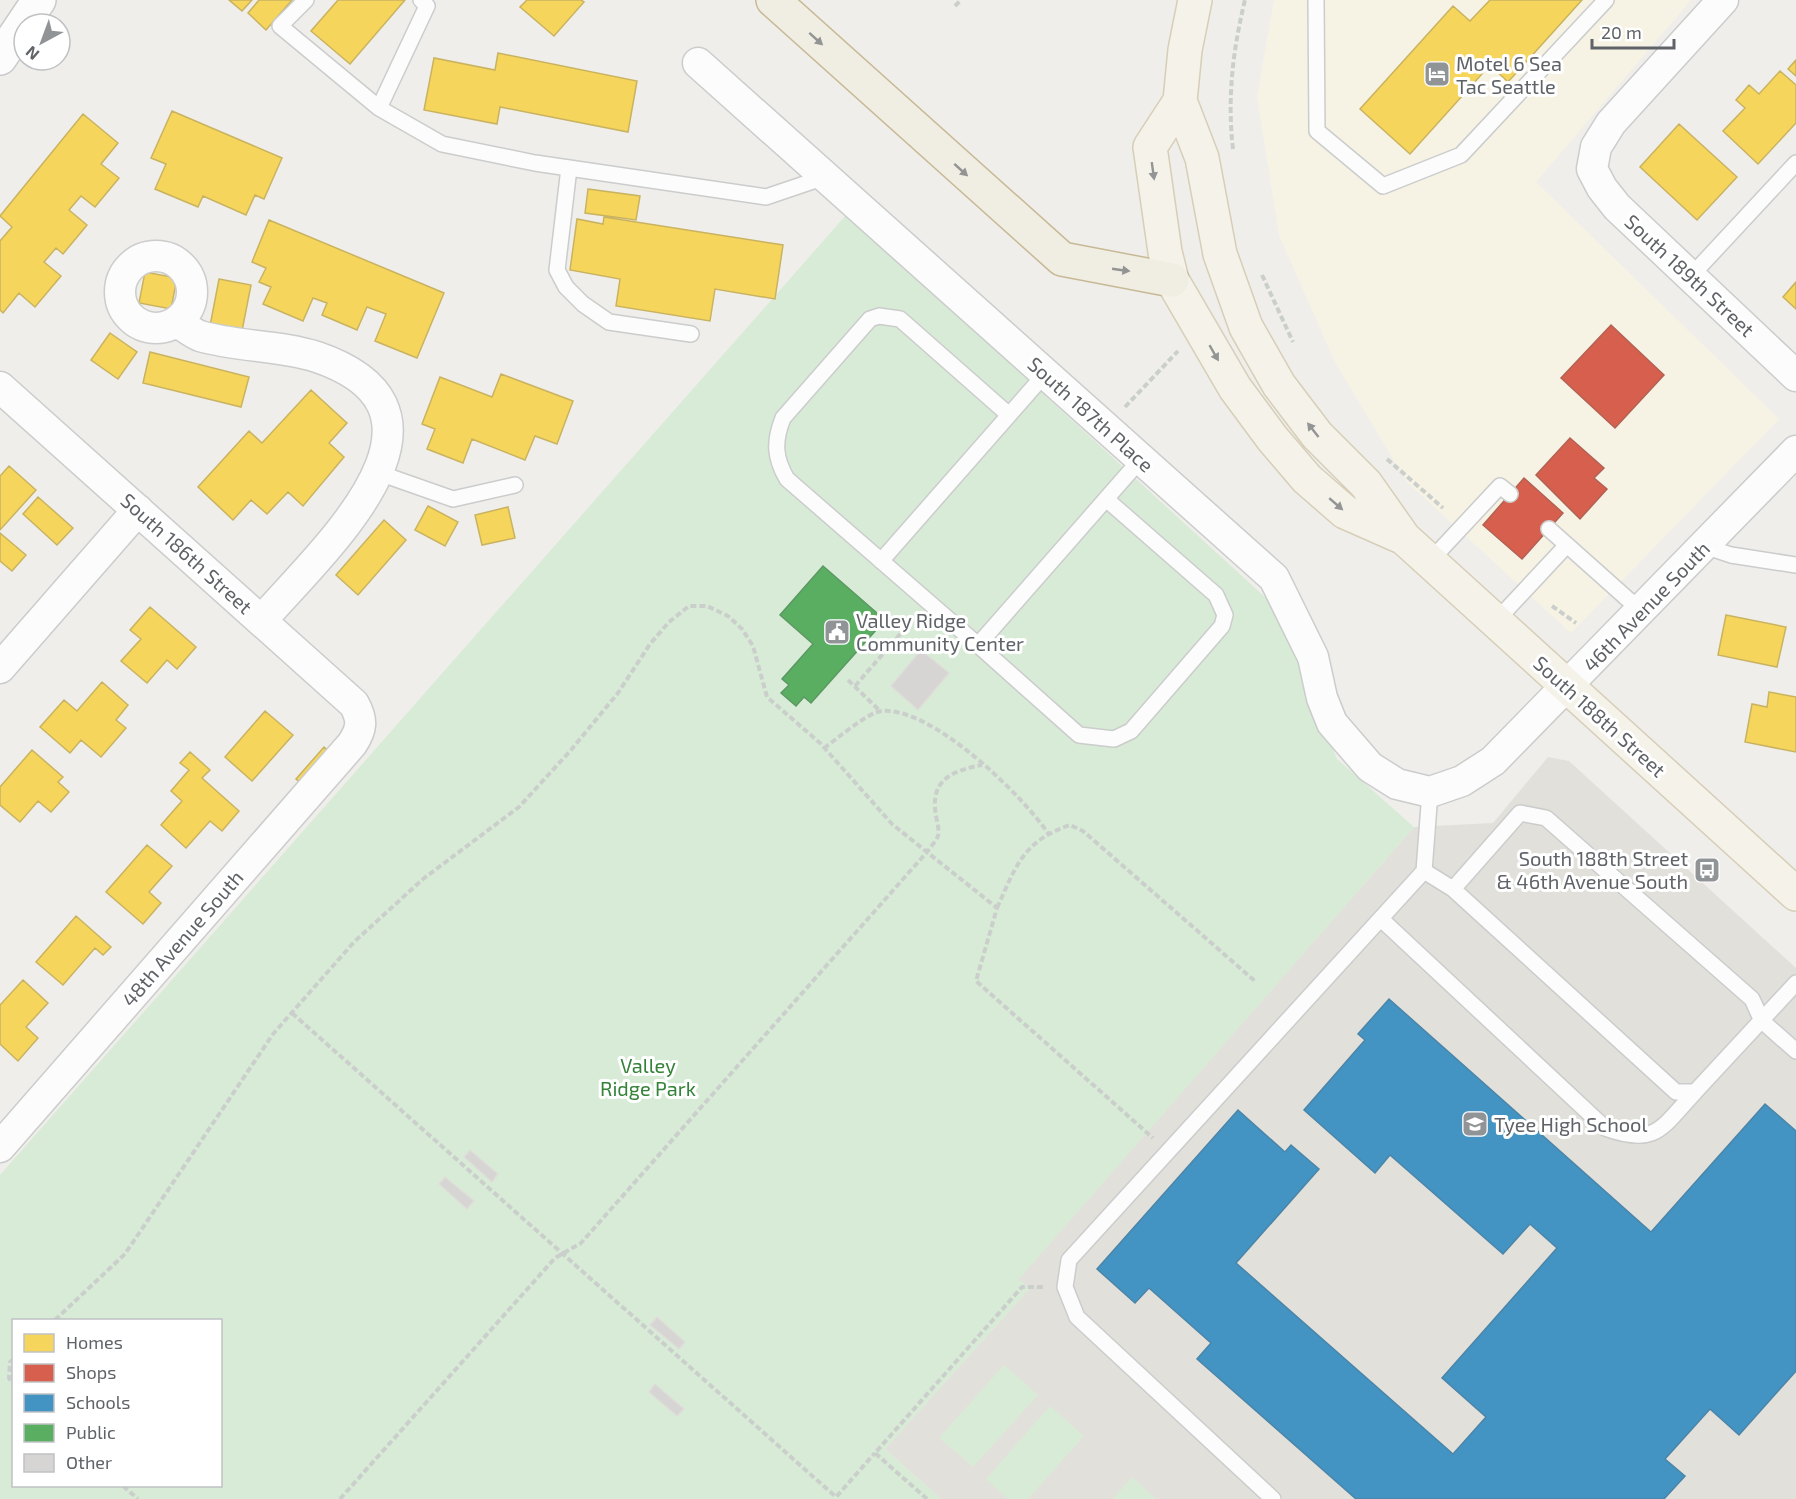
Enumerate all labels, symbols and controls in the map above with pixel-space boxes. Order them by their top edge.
north arrow [12,12,72,72]
scale bar [1592,12,1674,50]
text: 20 m [1601,21,1642,43]
one-way arrow [809,32,824,46]
text: N [21,43,42,65]
place label: Motel 6 Sea Tac Seattle [1456,51,1562,98]
hotel icon: Motel 6 Sea Tac Seattle [1422,59,1452,89]
one-way arrow [1149,162,1158,181]
one-way arrow [953,163,968,176]
street label: South 189th Street [1620,209,1760,341]
one-way arrow [1112,266,1131,275]
one-way arrow [1209,345,1220,361]
street label: South 187th Place [1023,351,1159,477]
one-way arrow [1307,422,1319,437]
street label: South 186th Street [116,488,258,619]
one-way arrow [1328,497,1343,510]
street label: 46th Avenue South [1578,536,1714,676]
place label: Valley Ridge Community Center [856,608,1024,655]
public building icon: Valley Ridge Community Center [822,617,852,647]
street label: South 188th Street [1529,650,1671,782]
place label: South 188th Street & 46th Avenue South [1496,846,1688,893]
bus stop icon: South 188th Street & 46th Avenue South [1692,855,1722,885]
street label: 48th Avenue South [116,865,248,1011]
park label: Valley Ridge Park [600,1053,696,1100]
school or university icon: Tyee High School [1460,1109,1490,1139]
place label: Tyee High School [1494,1112,1647,1136]
legend [12,1319,222,1487]
text: Homes [66,1331,123,1353]
text: Shops [66,1361,116,1383]
text: Schools [66,1391,130,1413]
text: Public [66,1421,116,1443]
text: Other [66,1451,112,1473]

